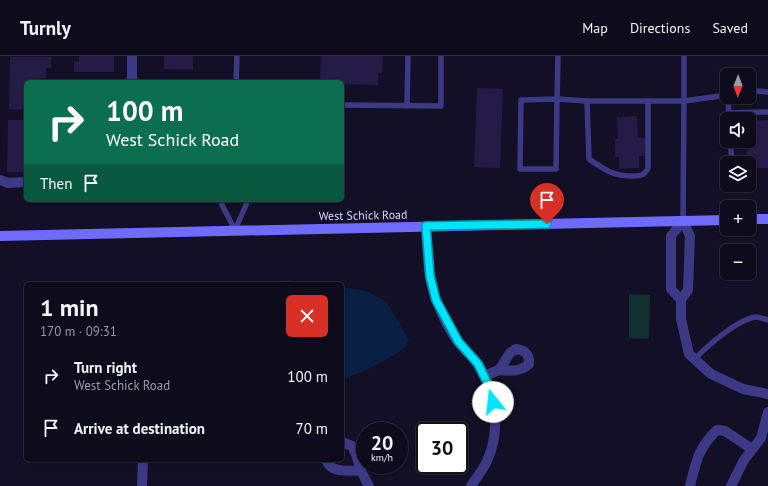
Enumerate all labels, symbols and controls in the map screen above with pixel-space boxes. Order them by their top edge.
text: Turnly [20,16,71,40]
text: Map [582,19,608,37]
text: Directions [630,19,690,37]
text: Saved [712,19,748,37]
north arrow [720,68,756,104]
map controls [720,68,756,280]
text: 100 m [106,92,183,129]
icon: right [40,96,92,148]
button: sound [720,112,756,148]
text: West Schick Road [106,128,239,151]
button: layers [720,156,756,192]
icon: arrive [80,172,102,194]
text: Then [40,174,72,193]
pin [530,183,564,224]
icon: arrive [536,189,558,211]
button: + [720,200,756,236]
street label: West Schick Road [318,207,408,223]
button: − [720,244,756,280]
text: 1 min [40,292,99,323]
button: close [286,295,328,337]
text: 170 m · 09:31 [40,323,117,340]
text: Turn right [74,358,137,377]
icon: right [40,365,62,387]
text: 100 m [287,367,328,386]
text: West Schick Road [74,377,170,394]
position arrow [472,381,514,423]
icon: arrive [40,417,62,439]
text: Arrive at destination [74,419,205,438]
text: 70 m [295,419,328,438]
speed limit sign: 30 [416,422,468,474]
text: 20 [371,430,393,456]
text: km/h [371,451,393,464]

